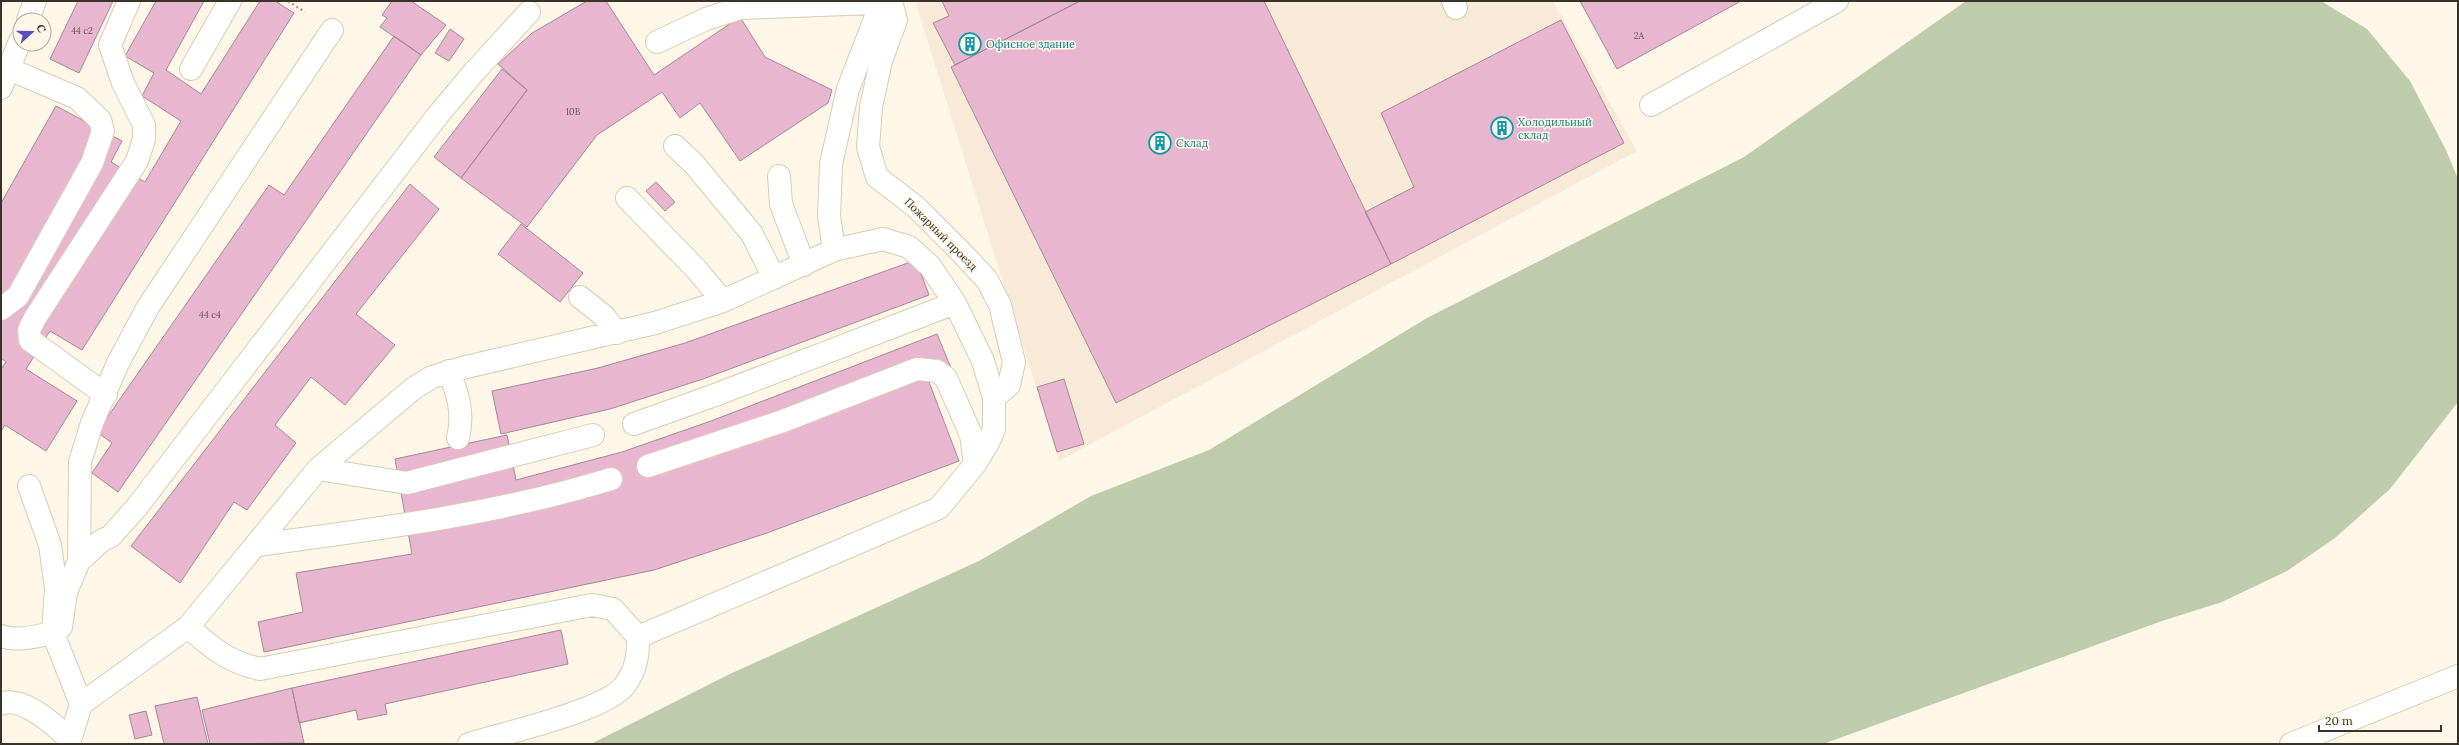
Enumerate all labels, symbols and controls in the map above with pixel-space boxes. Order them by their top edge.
north arrow [12,12,52,52]
text: С [33,22,49,35]
house number: 44 с2 [71,25,93,36]
house number: 2А [1634,30,1645,41]
building icon: Офисное здание [957,31,983,57]
place label: Офисное здание [986,37,1075,51]
house number: 10В [566,106,581,117]
building icon: Холодильный склад [1489,115,1515,141]
place label: Холодильный склад [1518,115,1592,142]
building icon: Склад [1147,130,1173,156]
place label: Склад [1176,136,1209,150]
street label: Пожарный проезд [902,195,981,274]
house number: 44 с4 [199,309,221,320]
scale bar [2319,707,2441,733]
text: 20 m [2325,713,2353,728]

